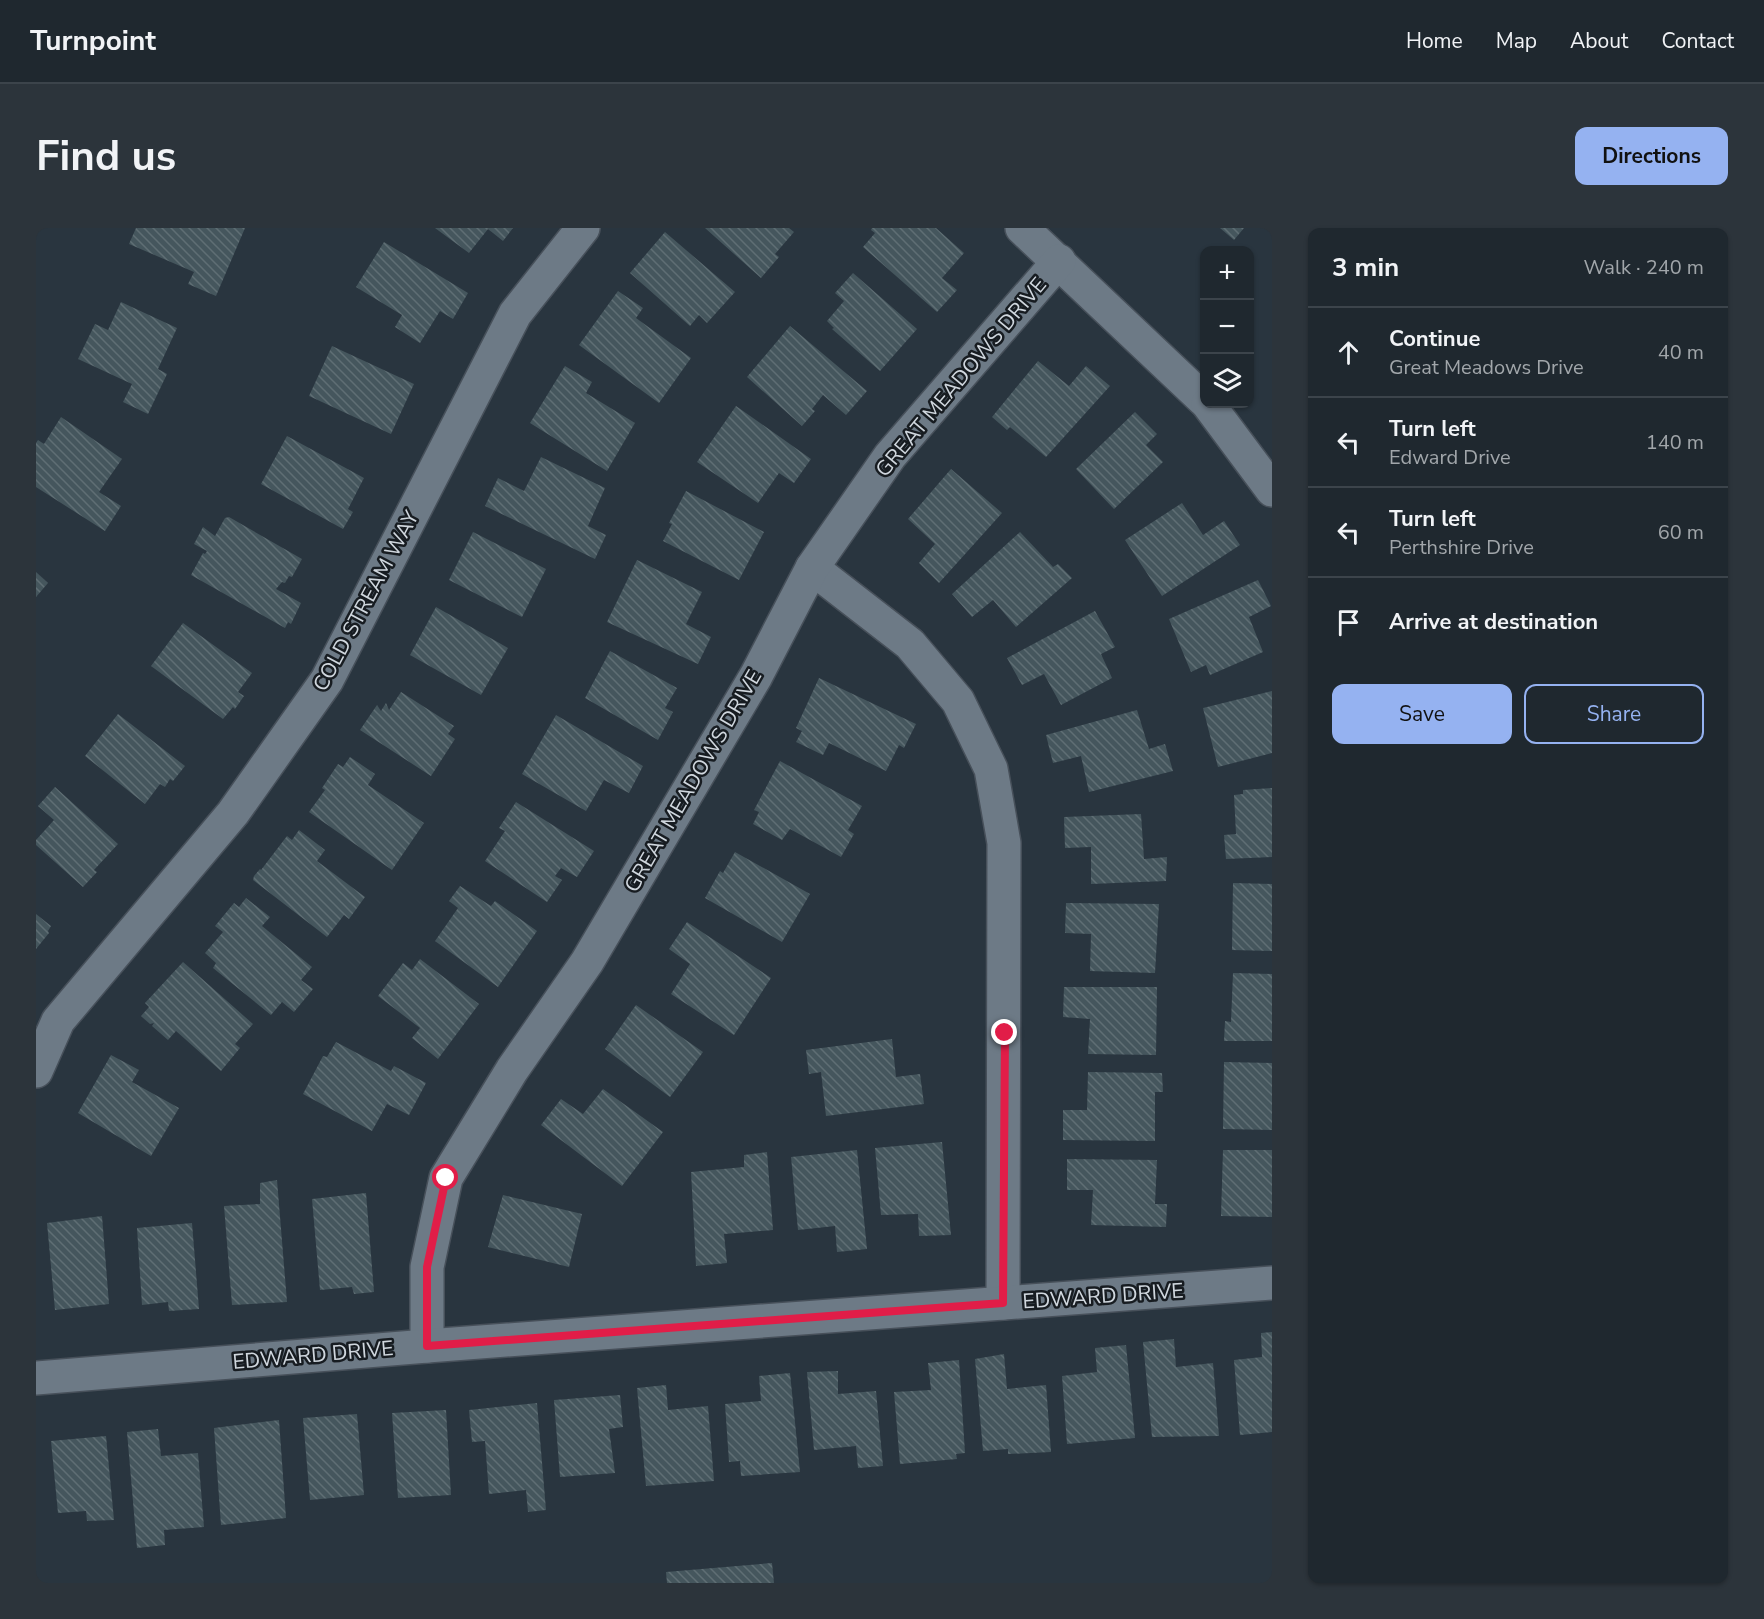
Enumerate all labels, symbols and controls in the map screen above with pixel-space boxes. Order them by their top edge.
text: Turnpoint [30,22,156,60]
text: Home [1406,27,1463,55]
text: Map [1496,27,1537,55]
text: About [1570,27,1628,55]
text: Contact [1661,27,1734,55]
button: Directions [1575,127,1728,185]
text: Find us [36,128,176,185]
map controls [1200,246,1254,408]
button: + [1200,246,1254,300]
text: 3 min [1332,250,1399,285]
text: Walk · 240 m [1584,254,1704,281]
street label: GREAT MEADOWS DRIVE [869,271,1053,483]
button: − [1200,300,1254,354]
text: Continue [1389,324,1480,354]
icon: ahead [1332,336,1365,369]
text: 40 m [1658,339,1704,366]
button: layers [1200,354,1254,408]
text: Great Meadows Drive [1389,354,1584,381]
text: Turn left [1389,414,1476,444]
icon: left [1332,426,1365,459]
text: 140 m [1646,429,1704,456]
text: Edward Drive [1389,444,1511,471]
text: Turn left [1389,504,1476,534]
street label: COLD STREAM WAY [307,505,426,696]
icon: left [1332,516,1365,549]
text: 60 m [1658,519,1704,546]
text: Perthshire Drive [1389,534,1534,561]
icon: arrive [1332,606,1365,639]
text: Arrive at destination [1389,607,1598,637]
street label: GREAT MEADOWS DRIVE [618,665,768,897]
button: Save [1332,684,1512,744]
button: Share [1524,684,1704,744]
route end [991,1019,1017,1045]
route start [432,1164,458,1190]
street label: EDWARD DRIVE [1021,1276,1185,1316]
street label: EDWARD DRIVE [231,1334,395,1376]

